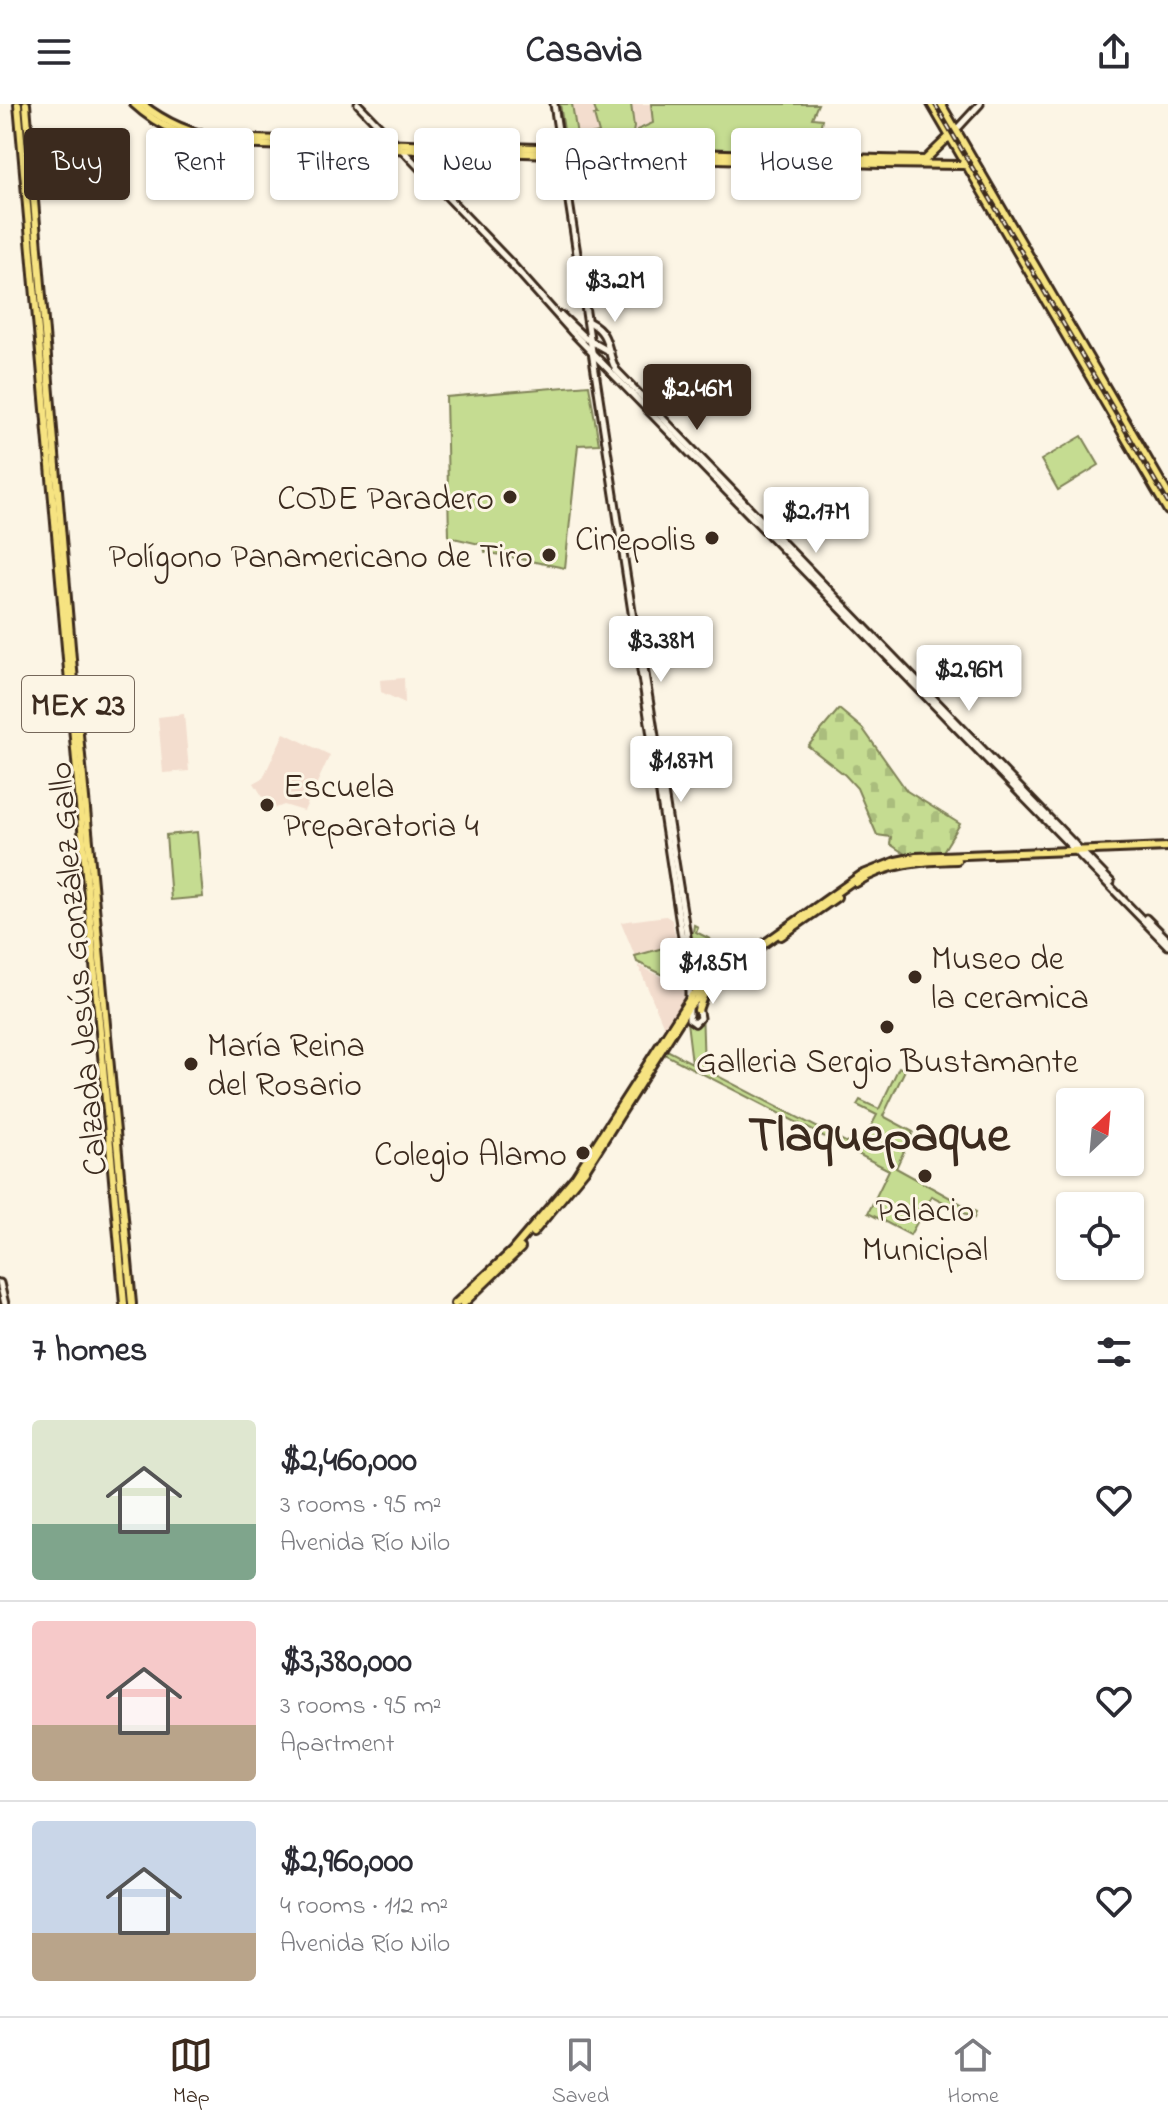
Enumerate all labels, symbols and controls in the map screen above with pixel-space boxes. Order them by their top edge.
text: Casavia [526,26,642,79]
icon: menu [32,30,76,74]
icon: share [1092,30,1136,74]
chip: Buy [24,128,130,200]
chip: Rent [146,128,254,200]
chip: Filters [270,128,398,200]
chip: New [414,128,520,200]
chip: Apartment [536,128,715,200]
chip: House [731,128,861,200]
pin: $3.2M [559,256,671,324]
text: $3.2M [585,263,645,301]
pin: $2.46M [632,364,762,432]
text: $2.46M [661,371,733,409]
place label: CODE Paradero [277,476,494,526]
pin: $2.17M [751,487,881,555]
marker: CODE Paradero [501,488,519,506]
text: $2.17M [782,494,850,532]
place label: Cinepolis [575,517,696,567]
marker: Cinepolis [703,529,721,547]
place label: Polígono Panamericano de Tiro [108,534,533,584]
marker: Polígono Panamericano de Tiro [540,546,558,564]
pin: $3.38M [596,616,726,684]
text: $3.38M [627,623,695,661]
pin: $2.96M [904,645,1034,713]
text: $2.96M [934,652,1004,690]
road number: MEX 23 [22,676,134,732]
pin: $1.87M [616,736,746,804]
text: $1.87M [648,743,714,781]
street label: Calzada Jesús González Gallo [37,760,123,1178]
place label: Escuela Preparatoria 4 [283,764,479,853]
marker: Escuela Preparatoria 4 [258,796,276,814]
place label: Museo de la ceramica [931,936,1089,1025]
pin: $1.85M [648,938,778,1006]
text: $1.85M [678,945,748,983]
marker: Museo de la ceramica [906,968,924,986]
marker: Galleria Sergio Bustamante [878,1018,896,1036]
place label: María Reina del Rosario [207,1023,365,1112]
place label: Galleria Sergio Bustamante [696,1039,1079,1089]
marker: María Reina del Rosario [182,1055,200,1073]
north arrow [1056,1088,1144,1176]
map controls [1056,1088,1144,1280]
district label: Tlaquepaque [748,1101,1011,1174]
place label: Colegio Alamo [374,1132,567,1182]
marker: Colegio Alamo [574,1144,592,1162]
marker: Palacio Municipal [916,1167,934,1185]
place label: Palacio Municipal [862,1188,988,1277]
button: locate [1056,1192,1144,1280]
text: 7 homes [32,1327,147,1377]
icon: filters [1092,1330,1136,1374]
text: $2,460,000 [280,1437,417,1487]
icon: home [96,1452,192,1548]
icon: heart [1092,1478,1136,1522]
text: 3 rooms · 95 m² [280,1487,441,1525]
text: Avenida Río Nilo [280,1525,450,1563]
text: $3,380,000 [280,1638,412,1688]
icon: home [96,1653,192,1749]
icon: heart [1092,1679,1136,1723]
text: 3 rooms · 95 m² [280,1688,441,1726]
text: Apartment [280,1726,394,1764]
text: $2,960,000 [280,1838,413,1888]
icon: home [96,1853,192,1949]
icon: heart [1092,1879,1136,1923]
text: 4 rooms · 112 m² [280,1888,448,1926]
text: Avenida Río Nilo [280,1926,450,1964]
tab: Map [169,2033,213,2113]
tab: Saved [552,2033,609,2113]
tab: Home [948,2033,999,2113]

